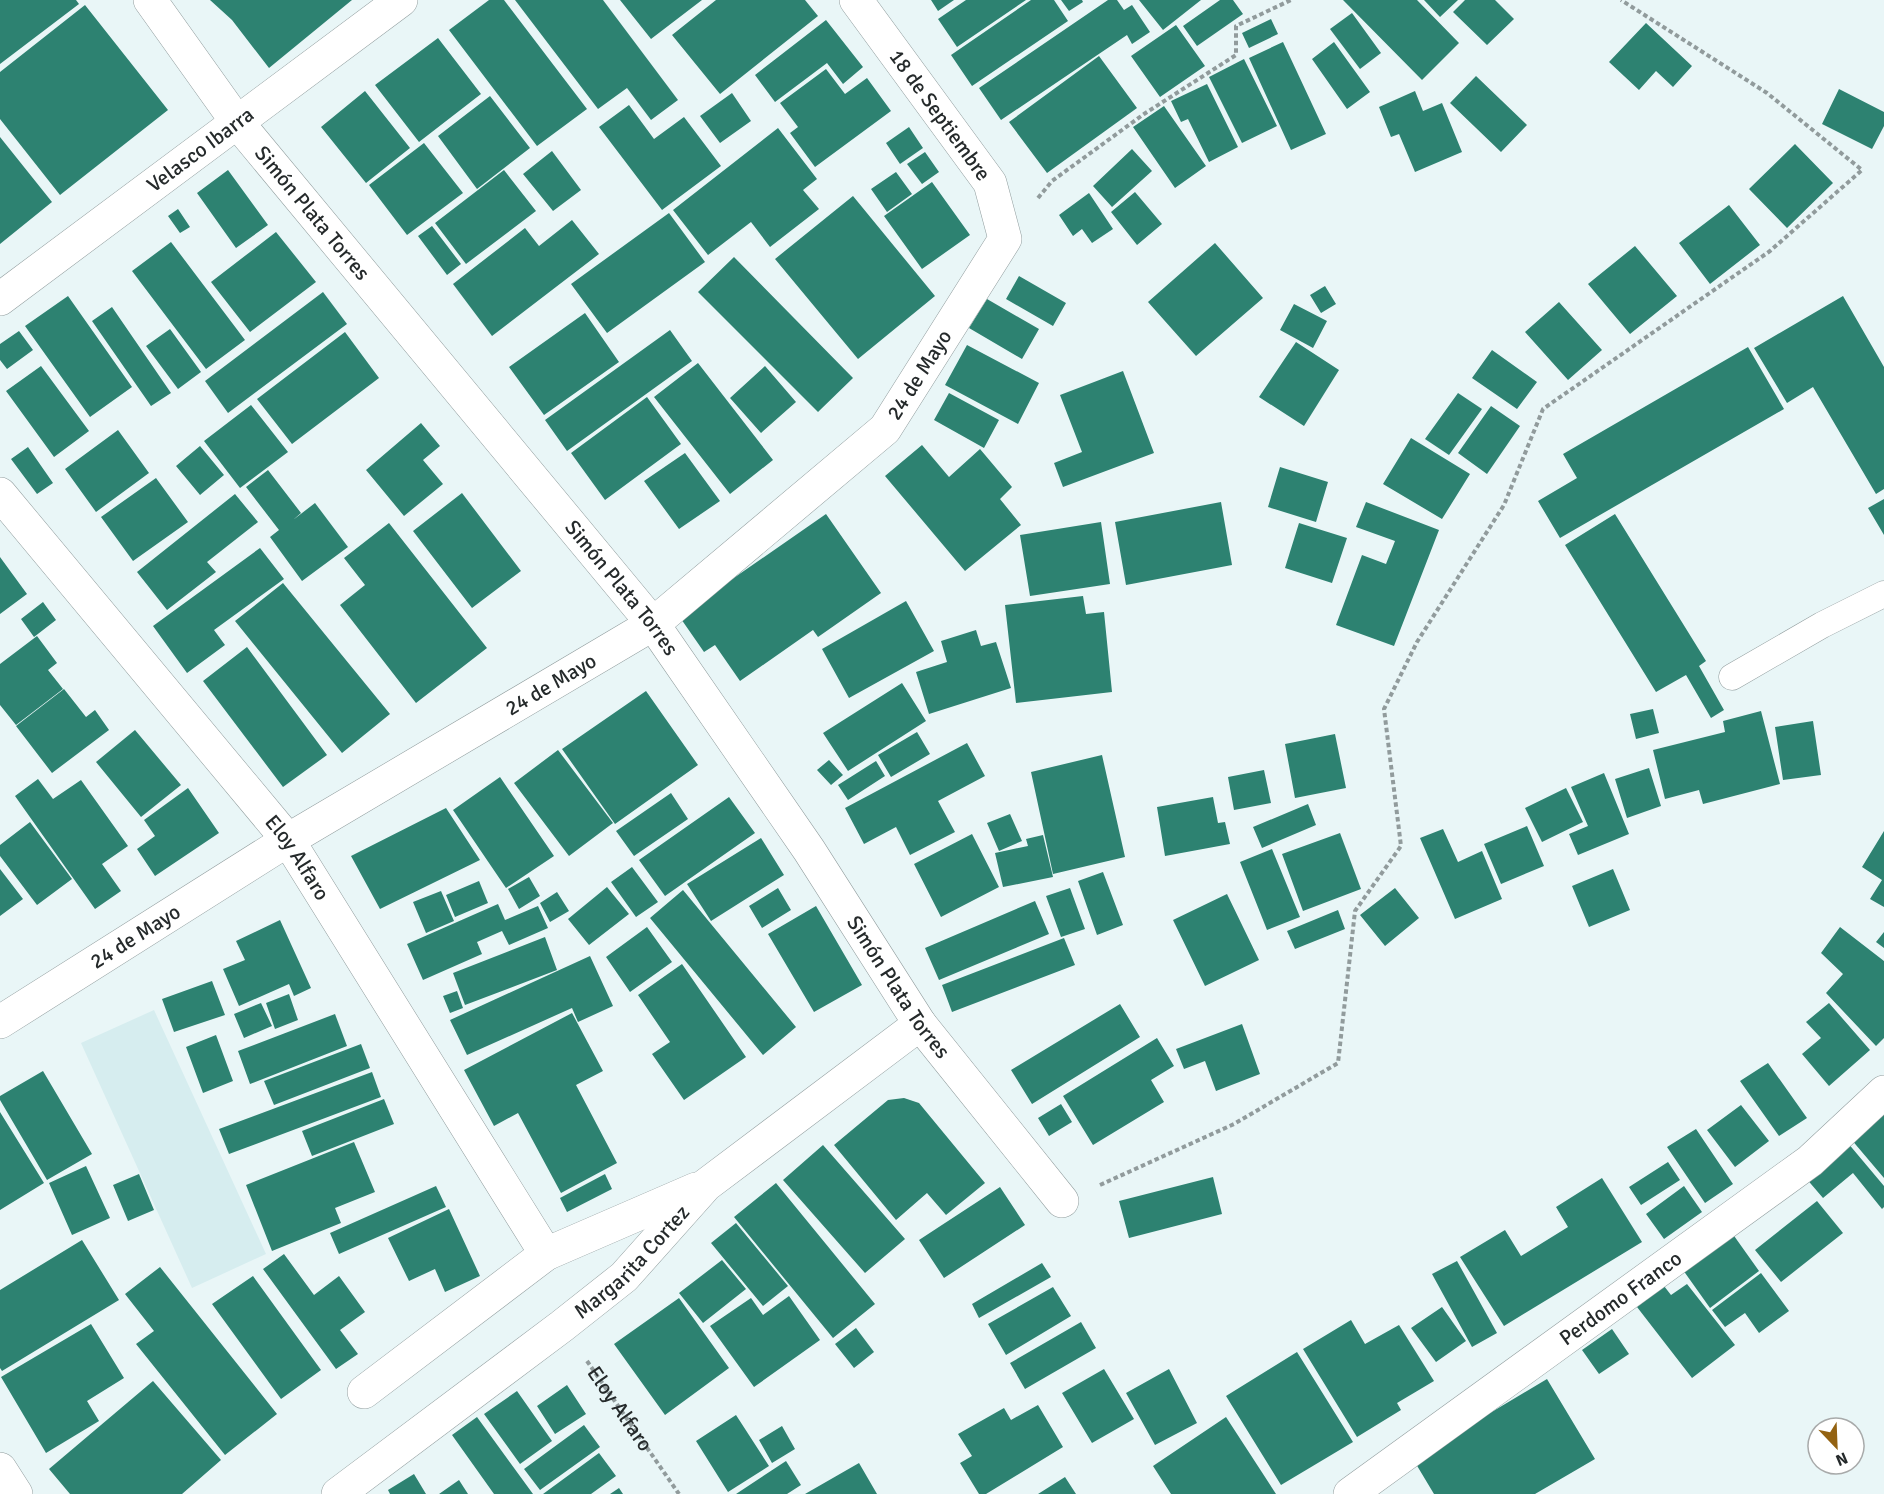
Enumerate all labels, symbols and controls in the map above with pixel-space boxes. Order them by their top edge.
street label: 18 de Septiembre [884,44,996,186]
street label: Velasco Ibarra [142,101,259,198]
street label: Simón Plata Torres [249,141,376,285]
street label: 24 de Mayo [881,325,957,425]
street label: Simón Plata Torres [559,515,684,661]
street label: 24 de Mayo [500,647,601,722]
street label: Eloy Alfaro [259,809,335,905]
street label: 24 de Mayo [85,898,185,975]
street label: Simón Plata Torres [841,911,955,1064]
street label: Margarita Cortez [569,1200,695,1324]
street label: Perdomo Franco [1554,1245,1687,1351]
street label: Eloy Alfaro [582,1361,658,1456]
north arrow [1806,1416,1866,1476]
text: N [1832,1448,1851,1470]

